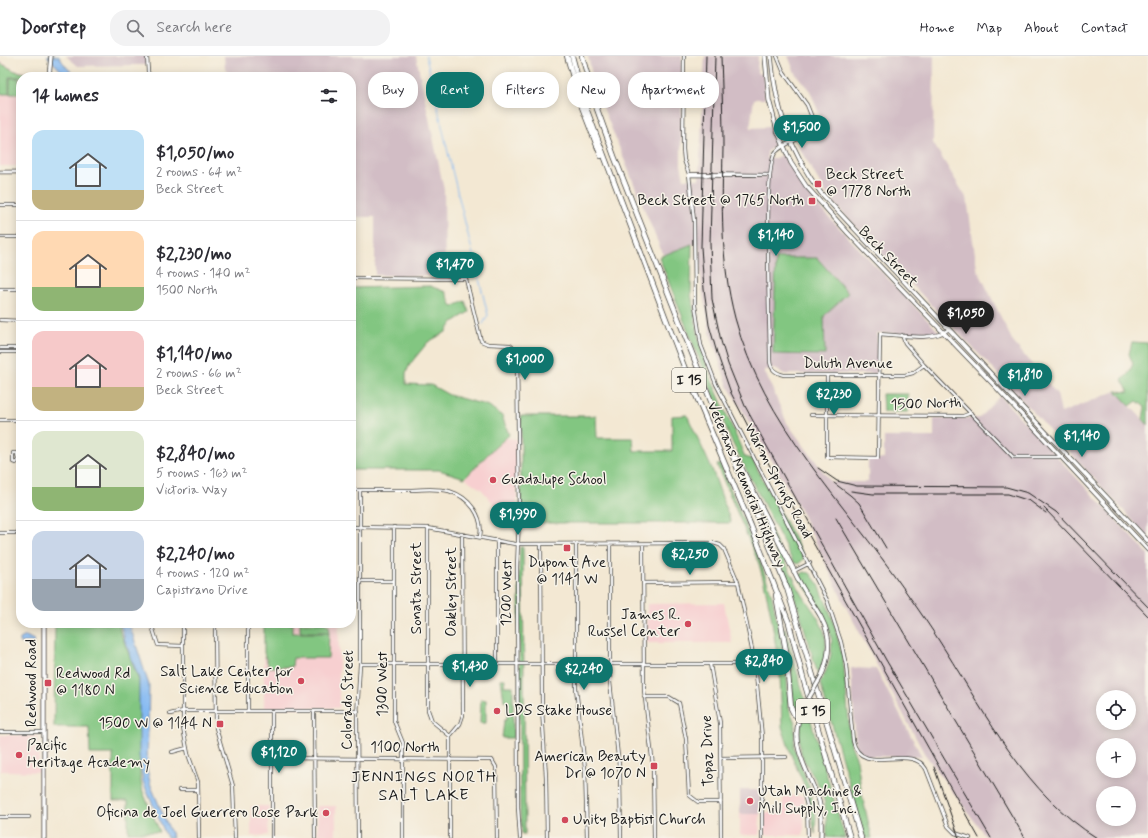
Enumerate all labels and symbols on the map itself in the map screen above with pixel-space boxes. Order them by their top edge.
pin: $1,500 [769,115,835,149]
place label: Beck Street @ 1778 North [826,165,911,202]
marker: Beck Street @ 1778 North [813,179,823,189]
place label: Beck Street @ 1765 North [638,191,804,211]
marker: Beck Street @ 1765 North [807,196,817,206]
street label: Beck Street [854,222,922,292]
pin: $1,140 [743,223,809,257]
pin: $1,470 [422,252,488,286]
pin: $1,050 [933,301,999,335]
pin: $1,000 [492,347,558,381]
street label: Duluth Avenue [803,354,893,374]
pin: $1,810 [992,363,1058,397]
road number: I 15 [672,368,706,392]
pin: $2,230 [801,382,867,416]
street label: 1500 North [890,393,962,415]
street label: Veterans Memorial Highway [701,399,790,572]
street label: Warm Springs Road [738,420,817,543]
pin: $1,140 [1049,424,1115,458]
place label: Guadalupe School [501,470,606,490]
marker: Guadalupe School [488,475,498,485]
pin: $1,990 [485,502,551,536]
street label: Sonata Street [407,542,427,634]
pin: $2,250 [657,542,723,576]
marker: Dupont Ave @ 1141 W [562,543,572,553]
street label: Oakley Street [442,547,462,637]
place label: Dupont Ave @ 1141 W [528,553,606,590]
street label: 1200 West [496,559,518,627]
place label: James R. Russel Center [588,605,681,642]
marker: James R. Russel Center [683,619,693,629]
street label: Redwood Road [22,639,42,727]
street label: Colorado Street [337,649,359,750]
pin: $2,840 [731,649,797,683]
street label: 1300 West [373,651,393,717]
pin: $1,430 [437,654,503,688]
pin: $2,240 [551,657,617,691]
place label: Salt Lake Center for Science Education [160,662,293,699]
place label: Redwood Rd @ 1180 N [56,664,130,701]
marker: Salt Lake Center for Science Education [296,676,306,686]
marker: Redwood Rd @ 1180 N [43,678,53,688]
road number: I 15 [796,699,830,723]
place label: LDS Stake House [505,701,612,721]
marker: LDS Stake House [492,706,502,716]
place label: 1500 W @ 1144 N [98,714,212,734]
street label: Topaz Drive [697,715,719,787]
marker: 1500 W @ 1144 N [215,719,225,729]
place label: Pacific Heritage Academy [27,736,150,773]
street label: 1100 North [370,738,440,758]
pin: $1,120 [246,740,312,774]
place label: American Beauty Dr @ 1070 N [534,747,646,784]
marker: Pacific Heritage Academy [14,750,24,760]
marker: American Beauty Dr @ 1070 N [649,761,659,771]
district label: JENNINGS NORTH SALT LAKE [351,767,497,806]
place label: Utah Machine & Mill Supply, Inc. [758,782,862,819]
marker: Utah Machine & Mill Supply, Inc. [745,796,755,806]
place label: Oficina de Joel Guerrero Rose Park [96,803,319,823]
marker: Oficina de Joel Guerrero Rose Park [321,808,331,818]
place label: Unity Baptist Church [573,810,706,830]
marker: Unity Baptist Church [560,815,570,825]

